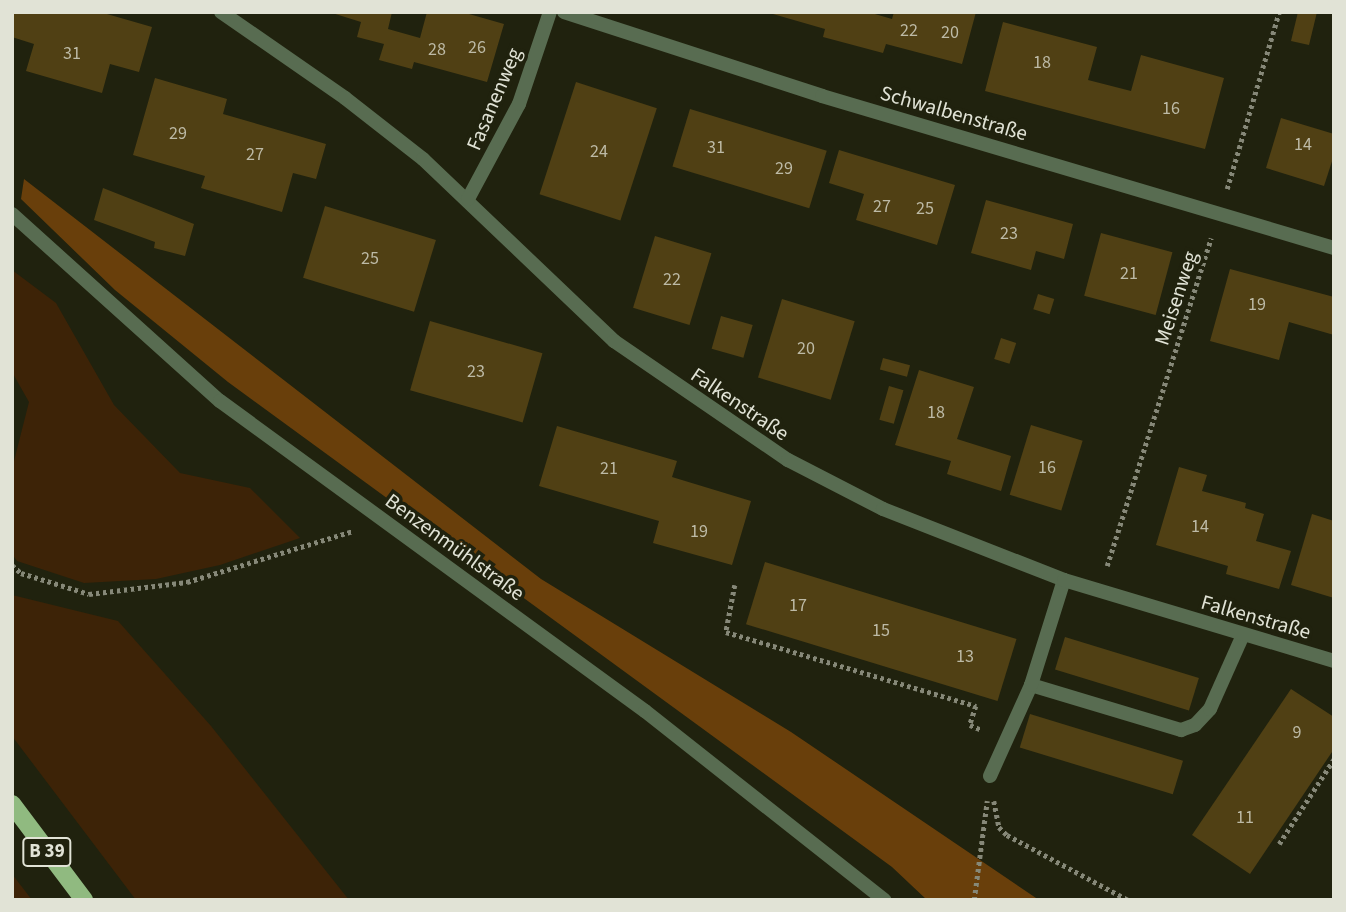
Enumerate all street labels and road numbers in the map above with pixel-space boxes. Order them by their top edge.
street label: Fasanenweg [461,44,527,154]
street label: Schwalbenstraße [878,80,1030,146]
street label: Meisenweg [1149,248,1203,348]
street label: Falkenstraße [686,362,794,446]
street label: Benzenmühlstraße [381,488,529,606]
street label: Falkenstraße [1198,589,1314,645]
road number: B 39 [21,836,73,867]

